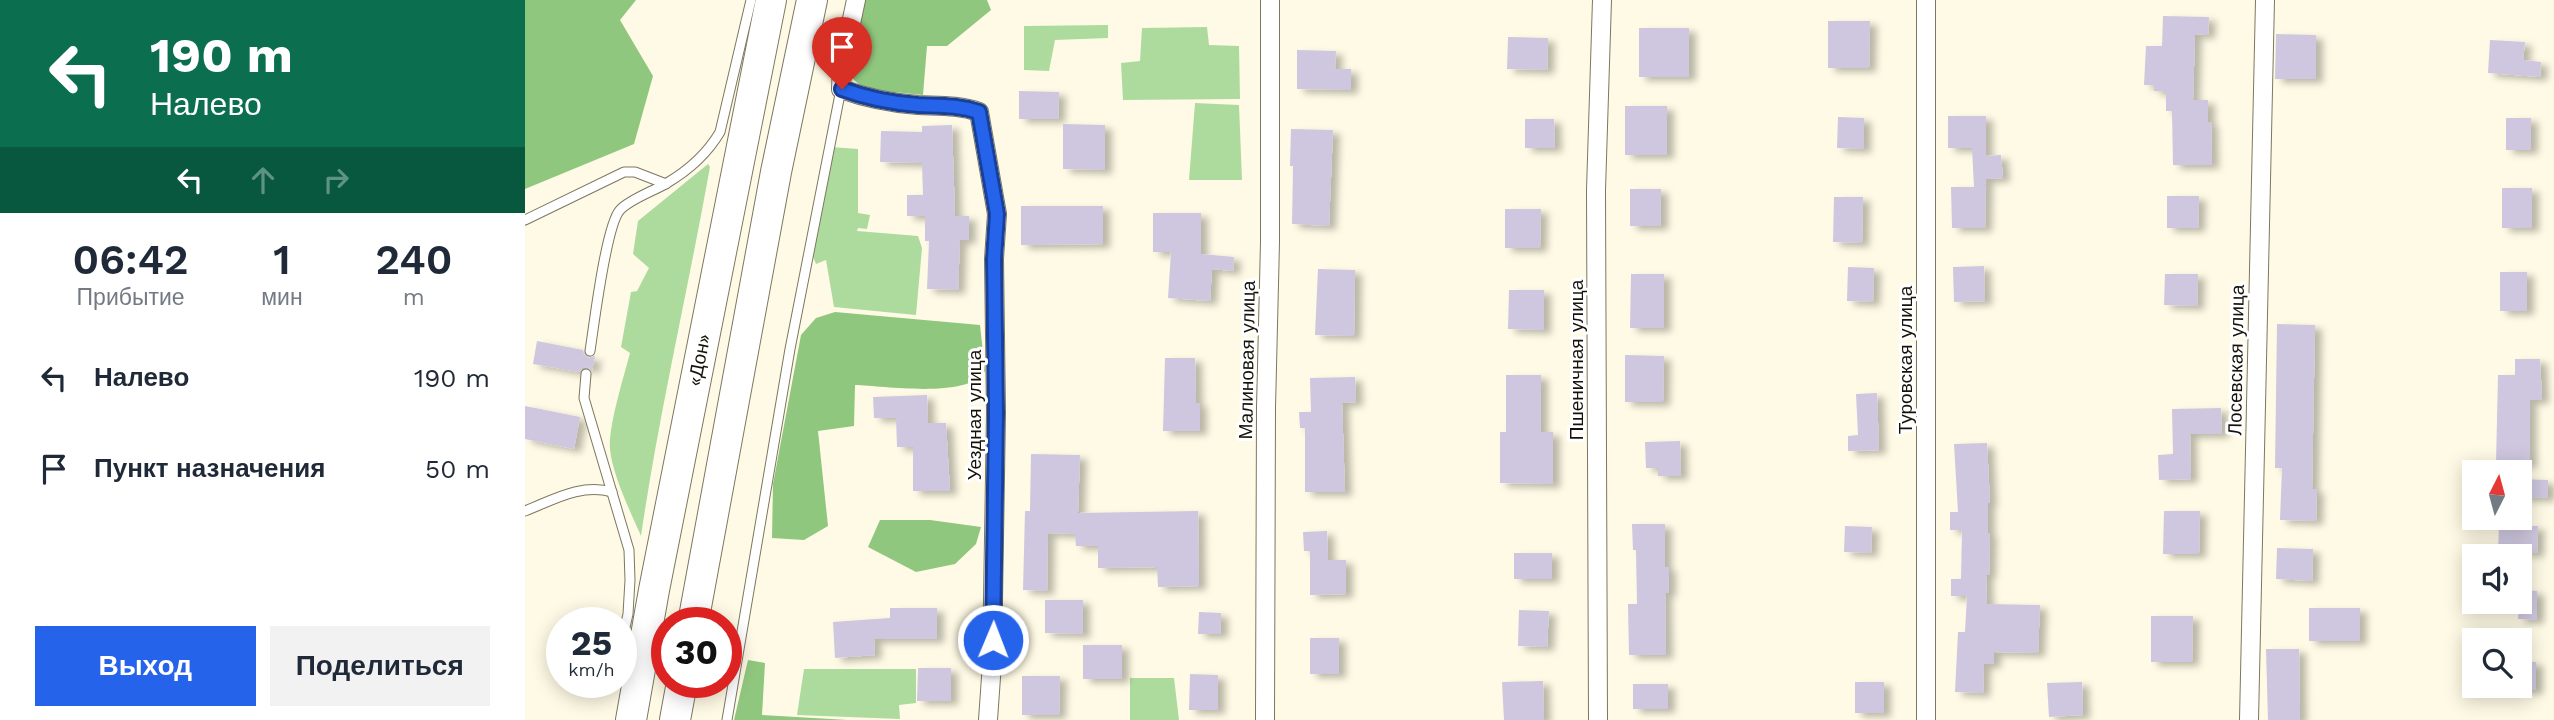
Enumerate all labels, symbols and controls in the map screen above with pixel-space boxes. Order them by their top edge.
pin [812,17,872,89]
text: 190 m [150,26,293,84]
icon: left [35,28,126,119]
icon: arrive [823,28,861,66]
text: Налево [150,85,262,123]
icon: left [171,161,209,199]
icon: ahead [244,161,282,199]
icon: right [317,161,355,199]
text: 06:42 [73,235,189,284]
text: 1 [273,235,291,284]
text: 240 [375,235,452,284]
street label: Пшеничная улица [1565,279,1588,440]
street label: Малиновая улица [1234,280,1260,440]
text: Прибытие [77,284,185,311]
text: мин [261,284,303,311]
text: m [403,284,425,311]
street label: Лосевская улица [2223,284,2249,436]
street label: Туровская улица [1894,285,1917,434]
street label: «Дон» [683,332,715,388]
street label: Уездная улица [963,349,986,480]
icon: left [35,359,73,397]
text: Налево [94,362,189,392]
text: 190 m [414,363,490,393]
icon: arrive [35,450,73,488]
text: Пункт назначения [94,453,325,483]
text: 50 m [425,454,490,484]
north arrow [2462,460,2532,530]
map controls [2462,460,2532,698]
button: sound [2462,544,2532,614]
position arrow [956,603,1030,677]
speed limit sign: 30 [651,607,742,698]
text: 25 [571,622,612,664]
button: Выход [35,626,256,706]
button: Поделиться [270,626,490,706]
button: search [2462,628,2532,698]
text: km/h [568,659,615,680]

